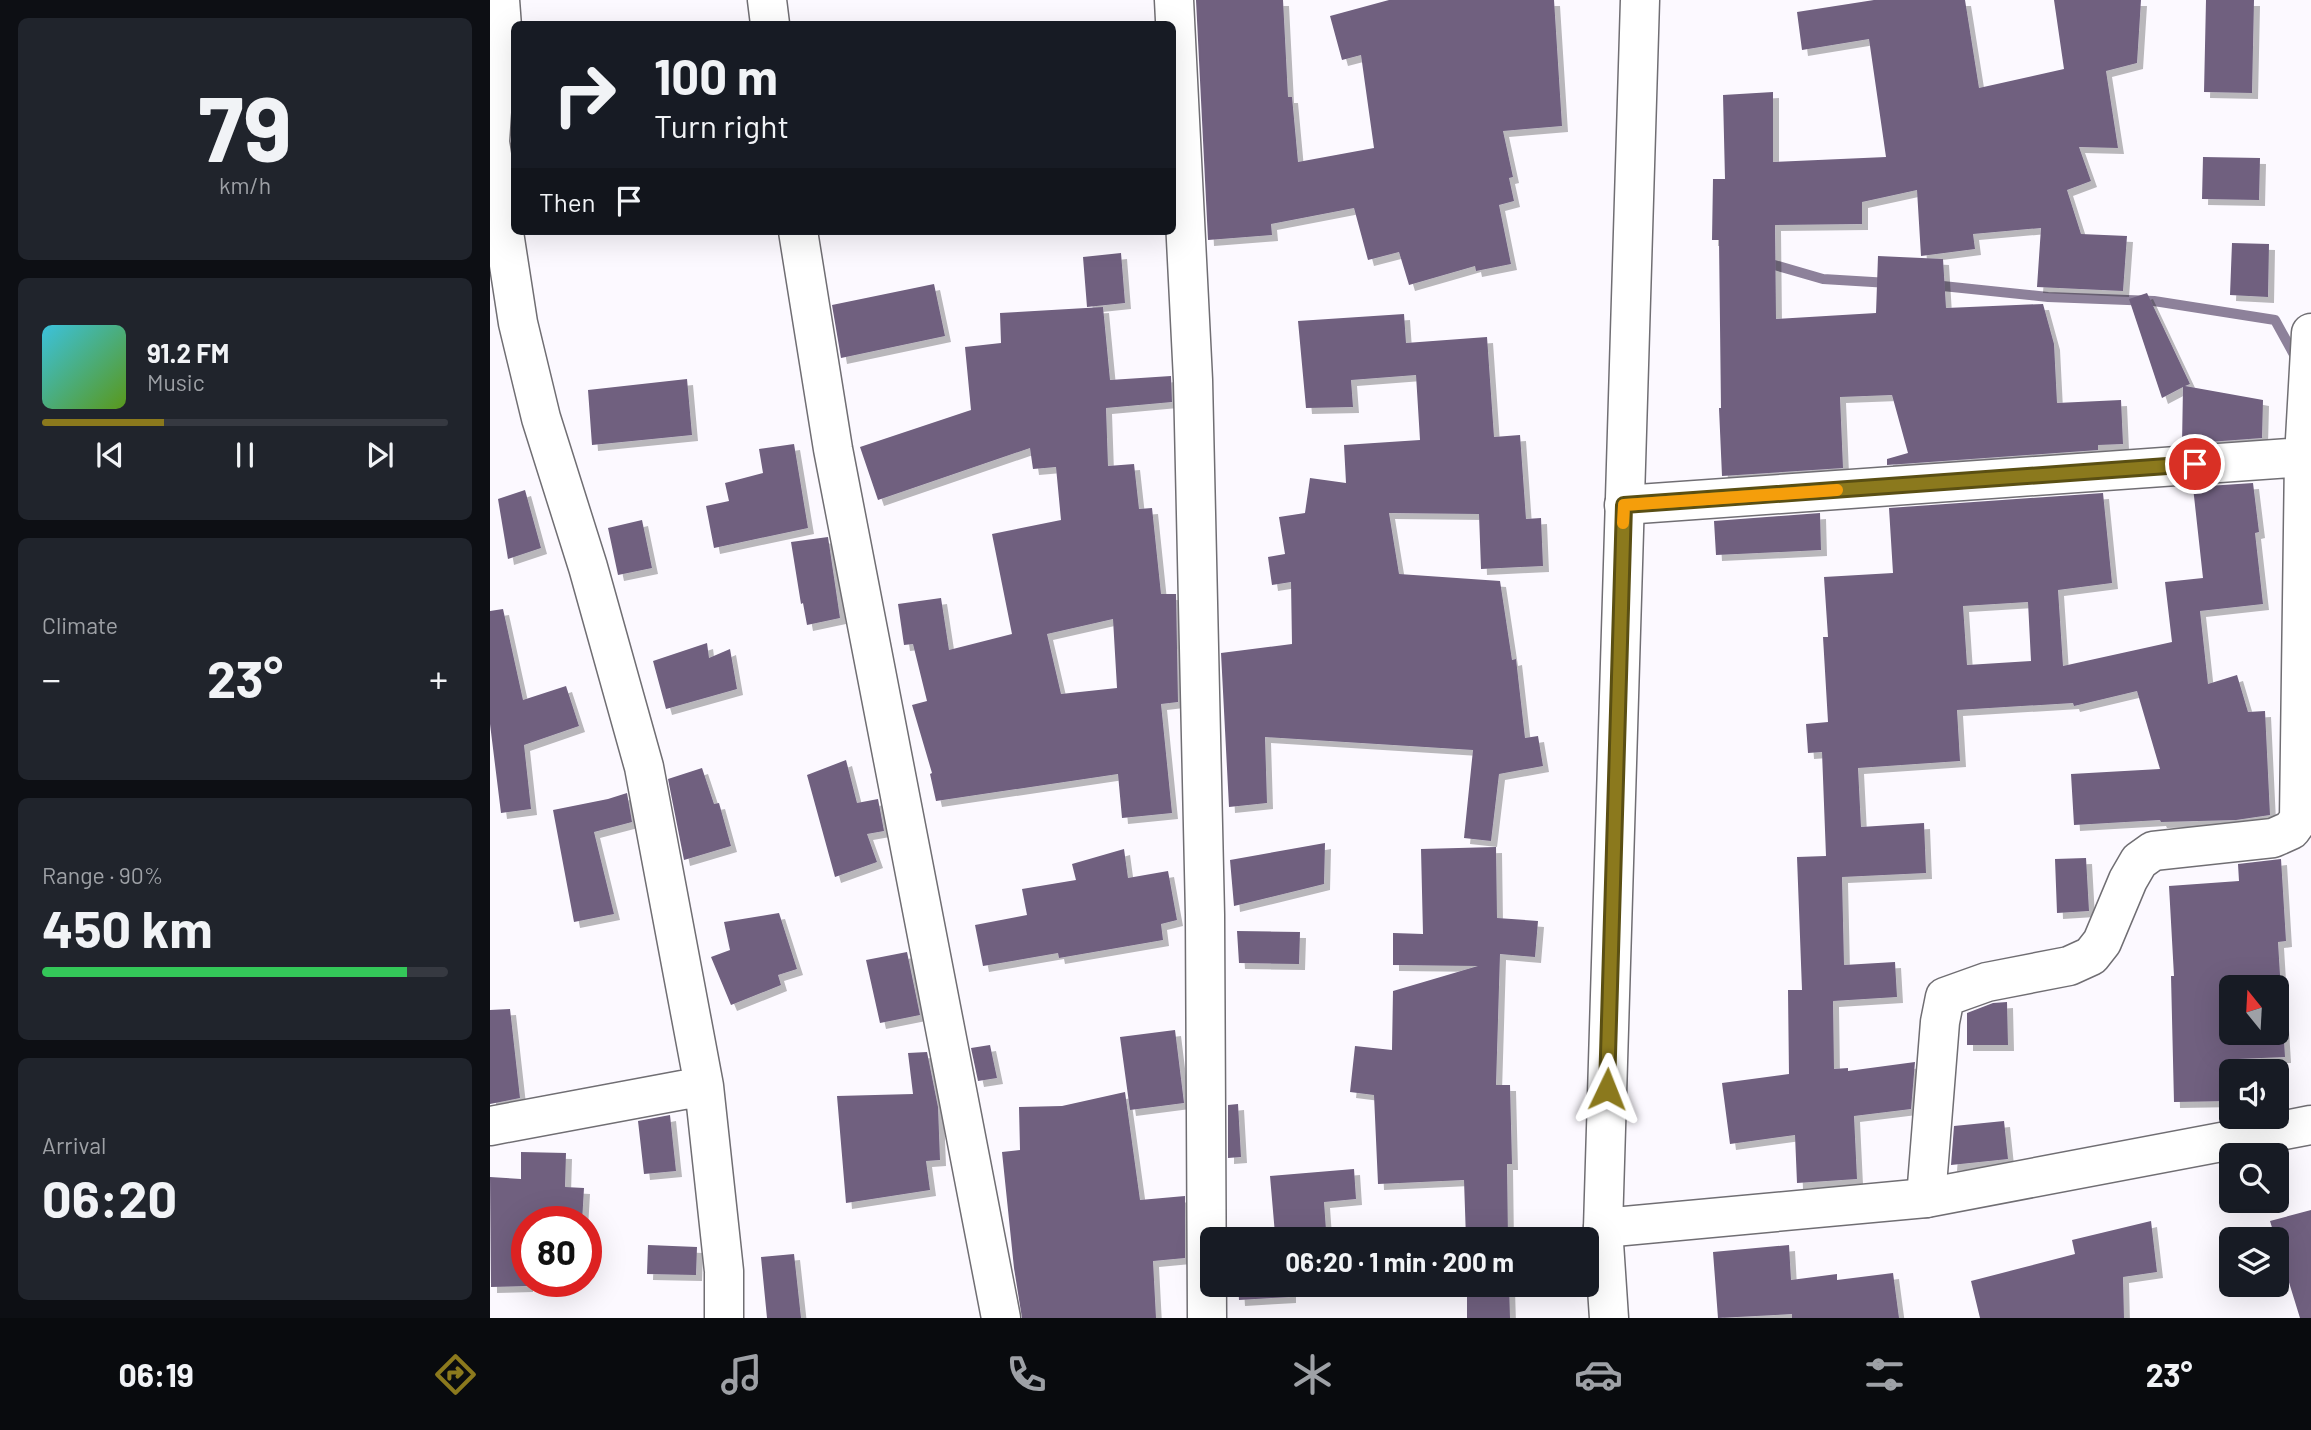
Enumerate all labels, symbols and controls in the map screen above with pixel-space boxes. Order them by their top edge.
text: 100 m [654,46,778,105]
icon: right [539,49,630,140]
text: 79 [198,71,292,180]
text: Turn right [654,106,789,144]
text: km/h [219,171,271,199]
icon: arrive [610,182,648,220]
text: Then [539,186,596,217]
text: 91.2 FM [147,337,229,368]
text: Music [147,368,205,396]
pin [2165,434,2225,494]
icon: previous [91,436,129,474]
icon: pause [226,436,264,474]
icon: next [361,436,399,474]
icon: arrive [2176,445,2214,483]
text: Climate [42,611,118,639]
text: 23° [207,646,283,708]
text: − [42,655,61,701]
text: + [429,655,448,701]
text: Range · 90% [42,861,163,889]
text: 450 km [42,896,213,958]
north arrow [2219,975,2289,1045]
map controls [2219,975,2289,1297]
position arrow [1570,1052,1644,1126]
button: sound [2219,1059,2289,1129]
text: Arrival [42,1131,106,1159]
button: search [2219,1143,2289,1213]
text: 06:20 [42,1166,177,1228]
speed limit sign: 80 [511,1206,602,1297]
button: layers [2219,1227,2289,1297]
text: 06:20 · 1 min · 200 m [1285,1246,1514,1277]
icon: directions [431,1350,480,1399]
icon: music [717,1350,766,1399]
icon: phone [1002,1350,1051,1399]
icon: climate [1288,1350,1337,1399]
icon: car [1574,1350,1623,1399]
icon: filters [1860,1350,1909,1399]
text: 06:19 [118,1355,194,1393]
text: 23° [2146,1355,2193,1393]

